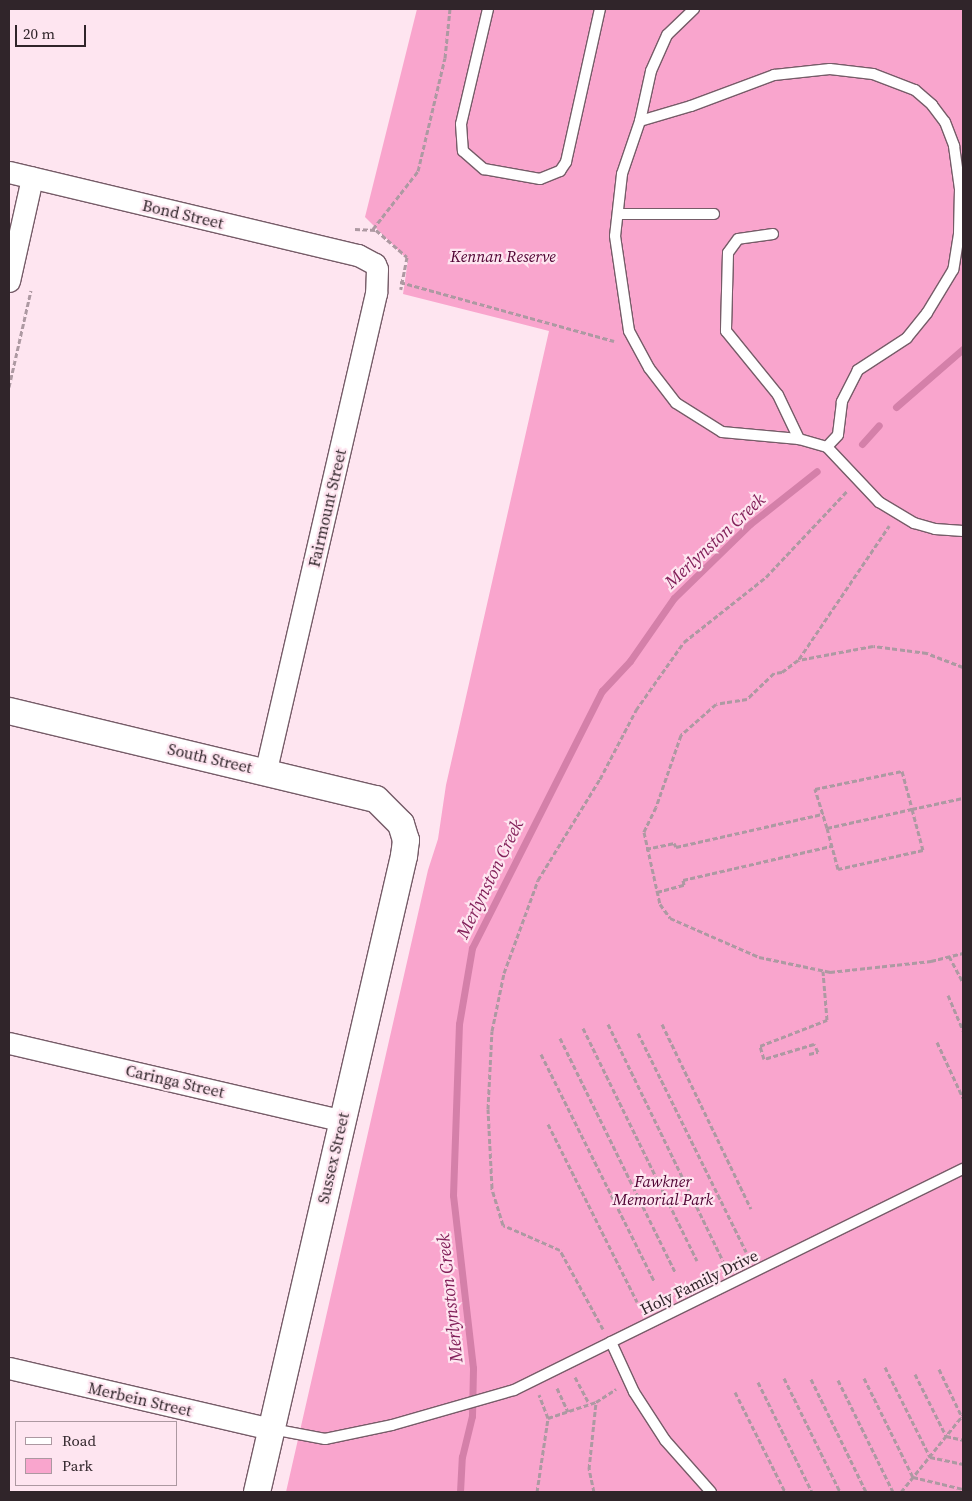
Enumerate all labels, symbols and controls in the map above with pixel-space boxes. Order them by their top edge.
scale bar [18,15,89,47]
text: 20 m [23,23,55,44]
street label: Bond Street [141,195,225,233]
park label: Kennan Reserve [450,246,556,266]
street label: Fairmount Street [304,447,350,569]
water label: Merlynston Creek [660,489,770,593]
street label: South Street [166,739,254,777]
water label: Merlynston Creek [452,816,528,942]
street label: Caringa Street [124,1060,226,1102]
street label: Sussex Street [313,1111,353,1205]
park label: Fawkner Memorial Park [613,1171,713,1209]
water label: Merlynston Creek [432,1232,468,1364]
street label: Holy Family Drive [637,1245,761,1319]
street label: Merbein Street [86,1378,194,1420]
legend [15,1421,178,1486]
text: Road [62,1430,96,1451]
text: Park [62,1455,93,1476]

